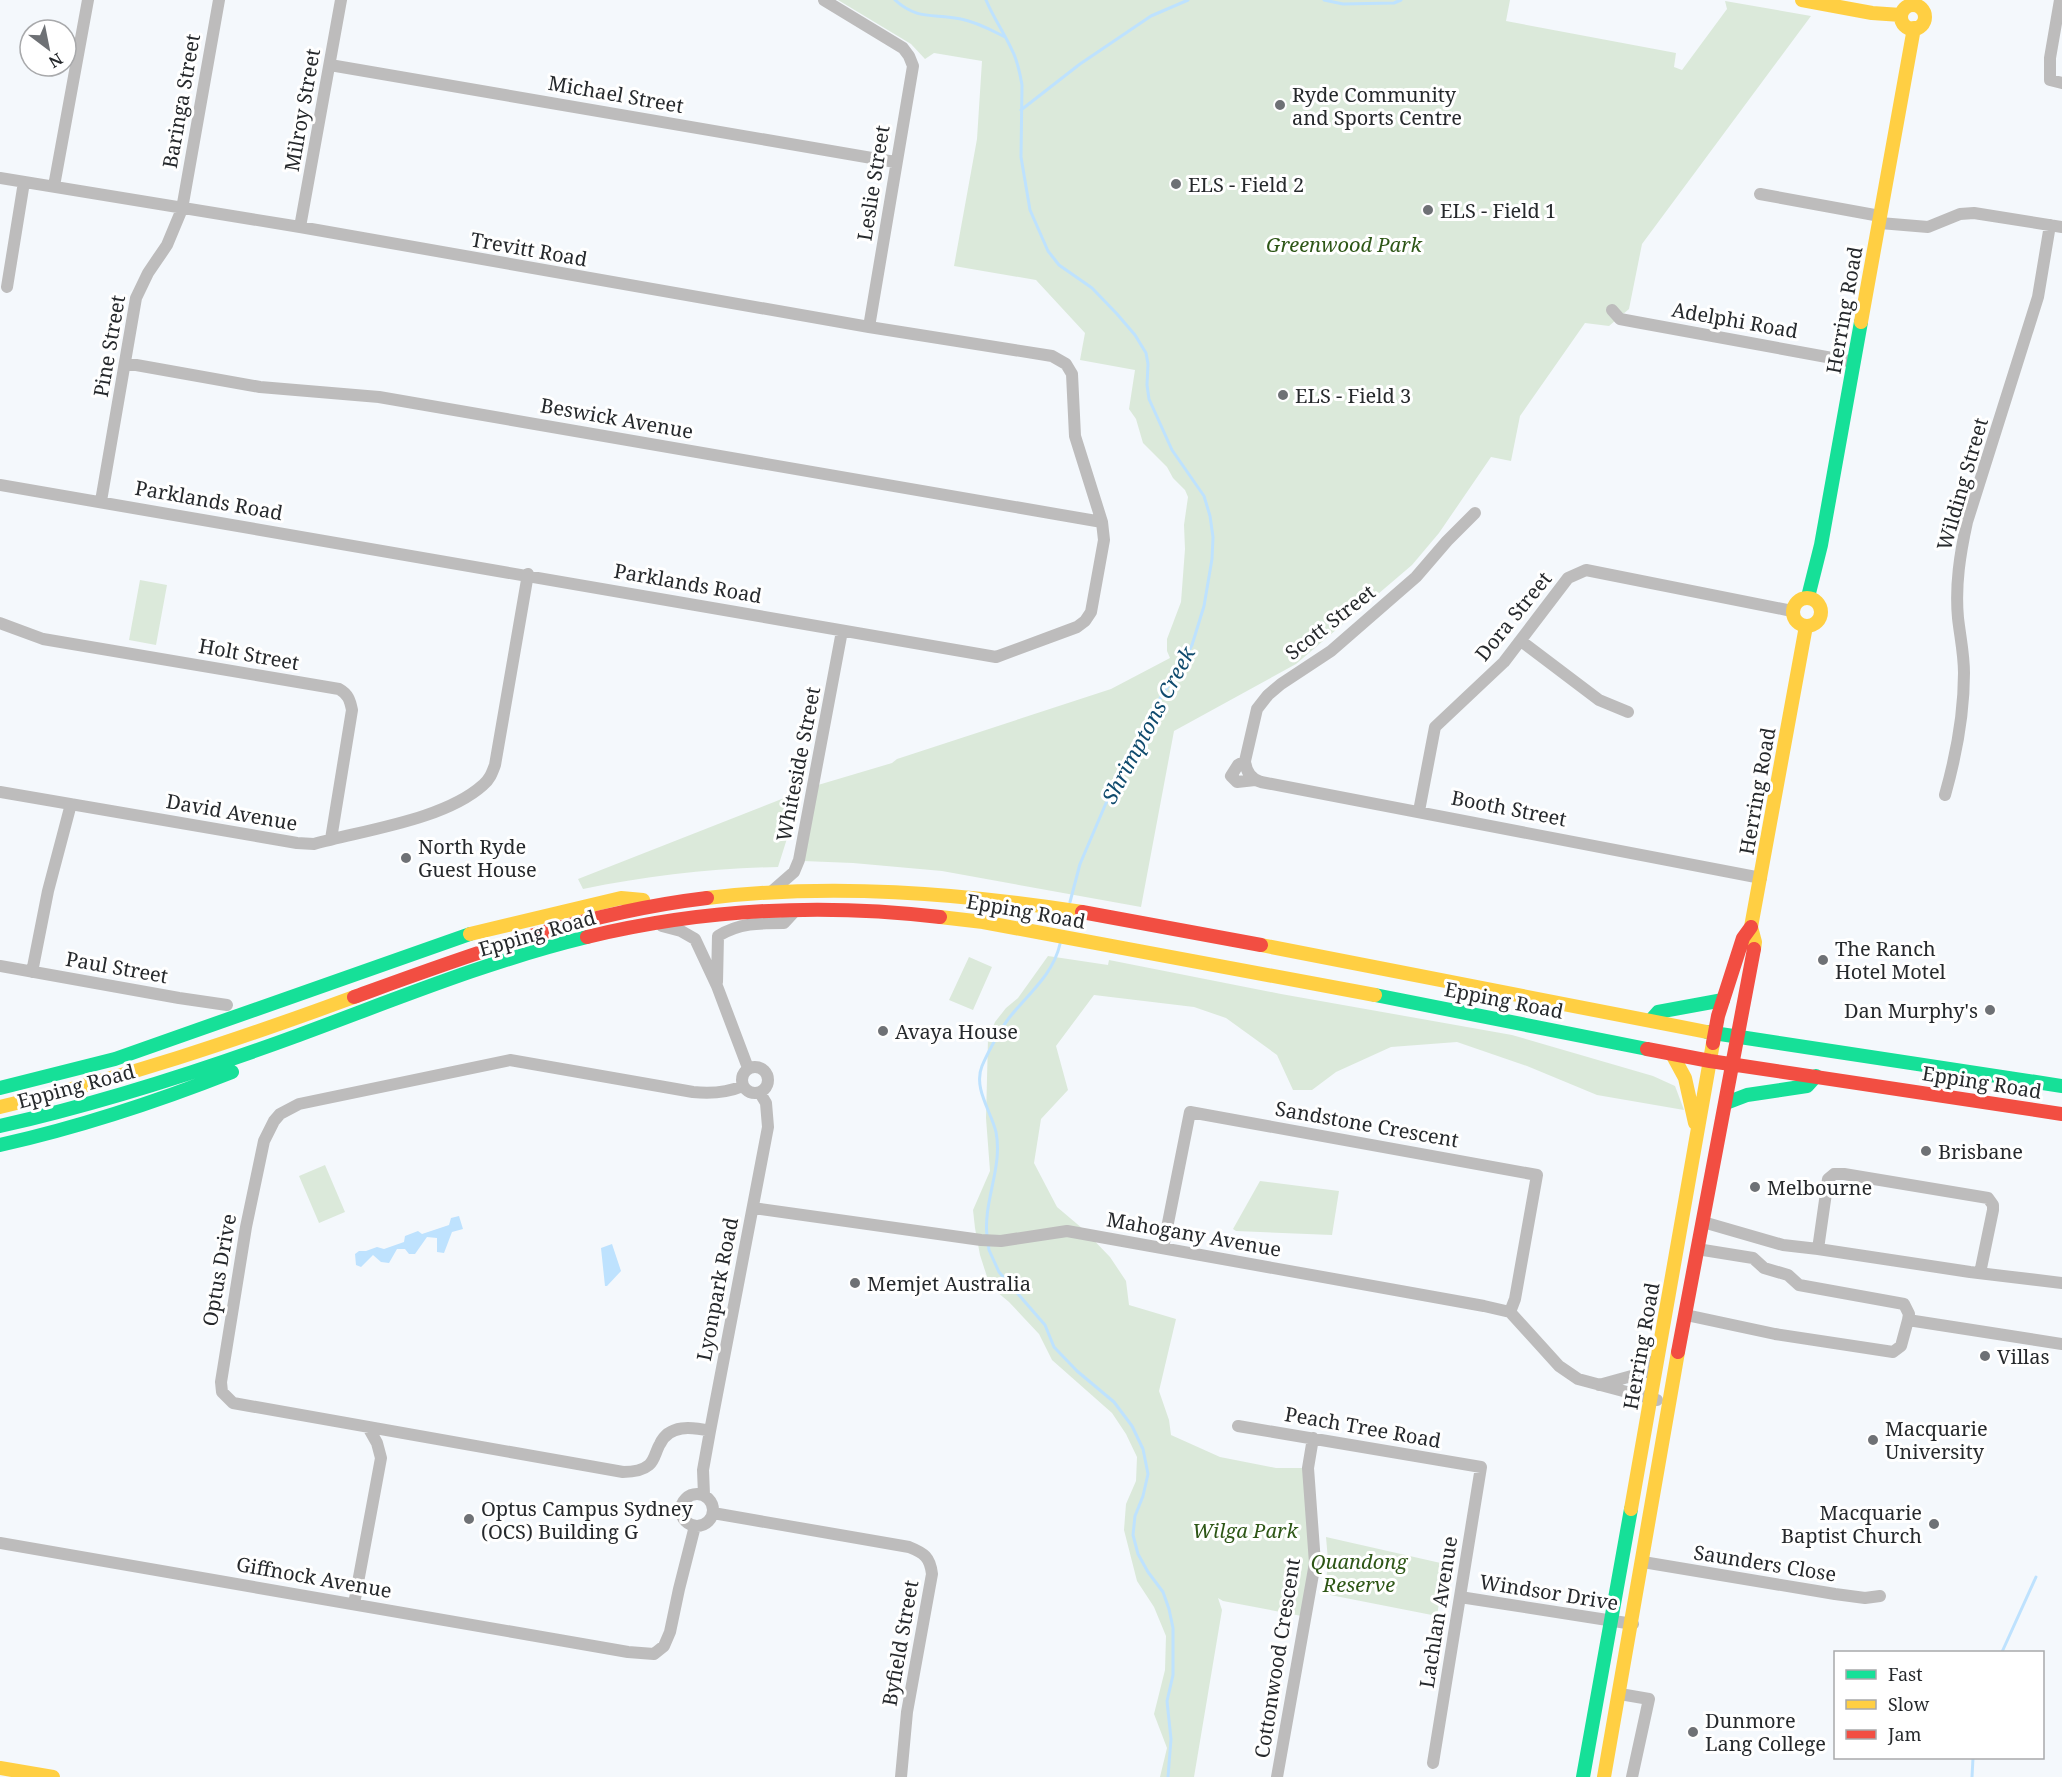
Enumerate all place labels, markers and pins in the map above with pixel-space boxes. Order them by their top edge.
place label: Ryde Community and Sports Centre [1292,81,1462,131]
marker: Ryde Community and Sports Centre [1273,98,1287,112]
place label: ELS - Field 2 [1188,171,1304,198]
marker: ELS - Field 2 [1169,177,1183,191]
place label: ELS - Field 1 [1440,197,1556,224]
marker: ELS - Field 1 [1421,203,1435,217]
place label: ELS - Field 3 [1295,382,1411,409]
marker: ELS - Field 3 [1276,388,1290,402]
place label: North Ryde Guest House [418,833,537,883]
marker: North Ryde Guest House [399,851,413,865]
place label: The Ranch Hotel Motel [1835,935,1946,985]
marker: The Ranch Hotel Motel [1816,953,1830,967]
place label: Dan Murphy's [1844,997,1978,1024]
marker: Dan Murphy's [1983,1003,1997,1017]
place label: Avaya House [895,1018,1018,1045]
marker: Avaya House [876,1024,890,1038]
place label: Brisbane [1938,1138,2023,1165]
marker: Brisbane [1919,1144,1933,1158]
place label: Melbourne [1767,1174,1872,1201]
marker: Melbourne [1748,1180,1762,1194]
place label: Memjet Australia [867,1270,1031,1297]
marker: Memjet Australia [848,1276,862,1290]
place label: Villas [1997,1343,2050,1370]
marker: Villas [1978,1349,1992,1363]
place label: Macquarie University [1885,1415,1988,1465]
marker: Macquarie University [1866,1433,1880,1447]
place label: Optus Campus Sydney (OCS) Building G [481,1495,693,1545]
place label: Macquarie Baptist Church [1781,1499,1922,1549]
marker: Optus Campus Sydney (OCS) Building G [462,1512,476,1526]
marker: Macquarie Baptist Church [1927,1517,1941,1531]
place label: Dunmore Lang College [1705,1707,1826,1757]
marker: Dunmore Lang College [1686,1725,1700,1739]

